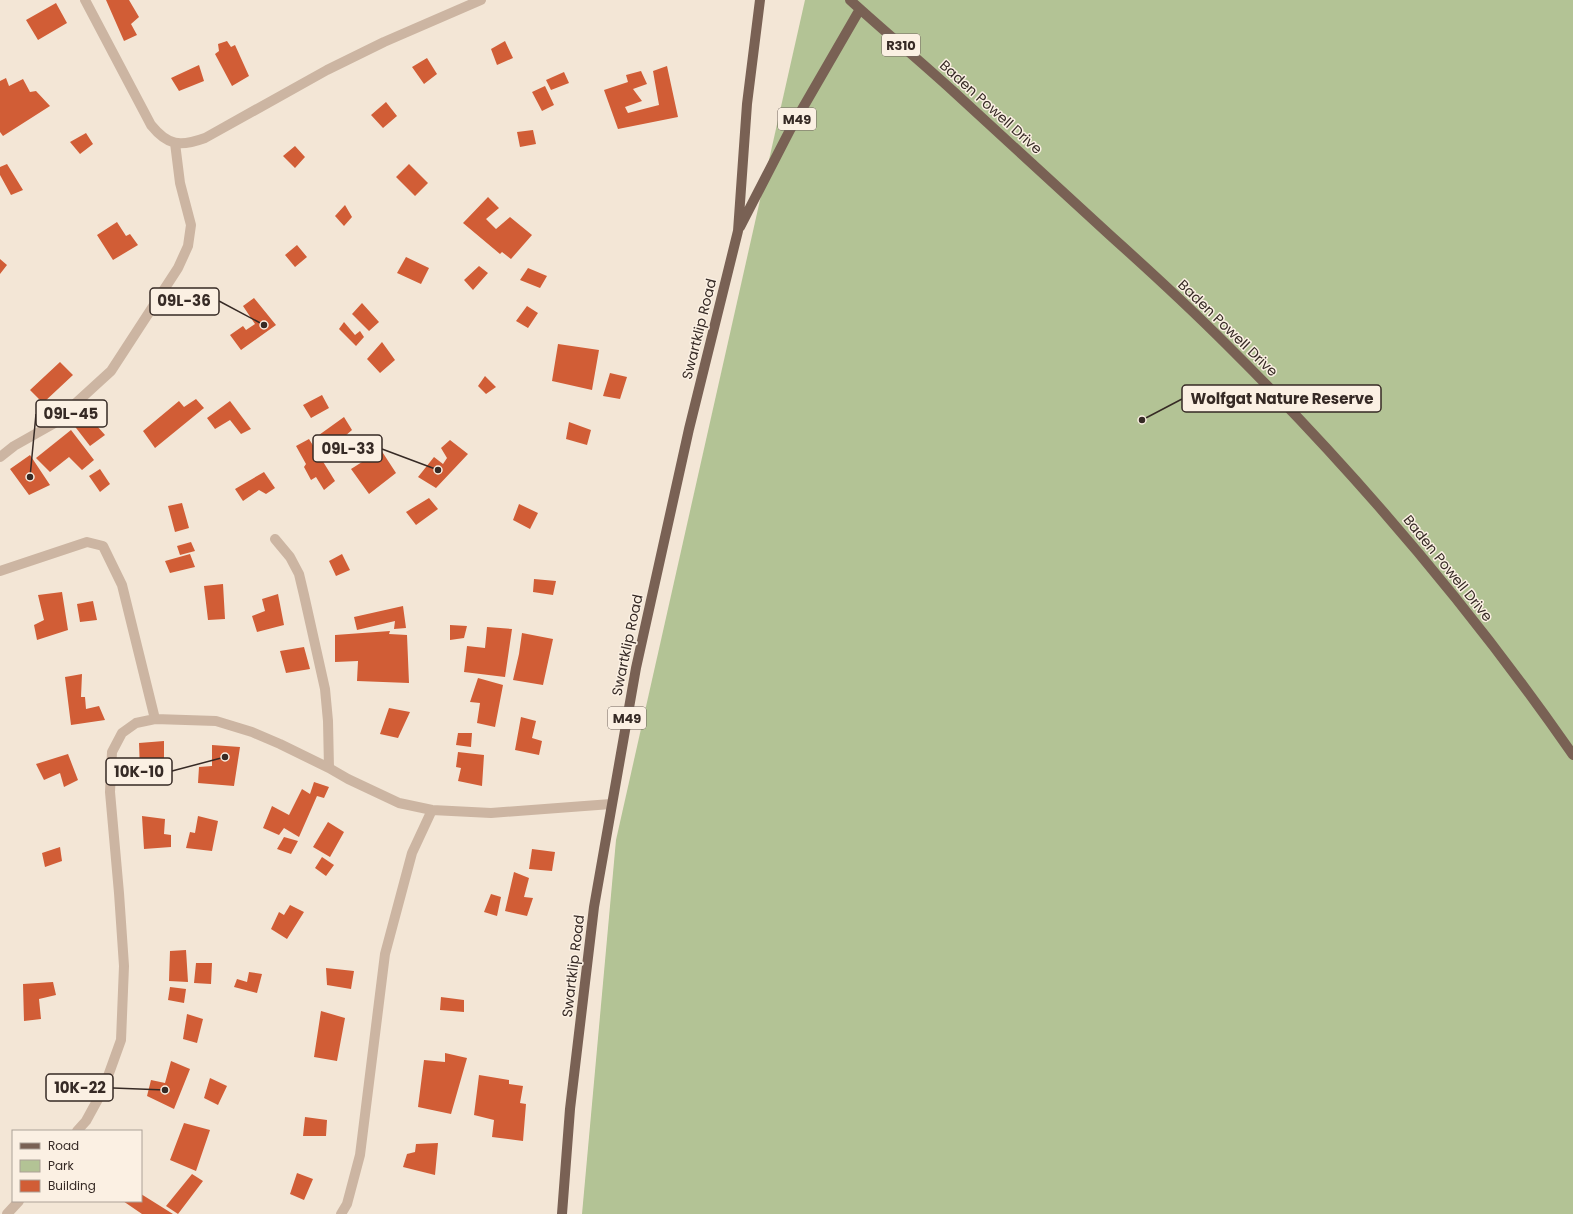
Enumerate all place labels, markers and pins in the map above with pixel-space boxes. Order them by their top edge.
callout: 09L-36 [150,288,219,315]
callout: Wolfgat Nature Reserve [1182,385,1381,412]
callout: 09L-45 [36,400,107,427]
callout: 09L-33 [313,435,382,462]
callout: 10K-10 [106,758,172,785]
callout: 10K-22 [46,1074,113,1101]

